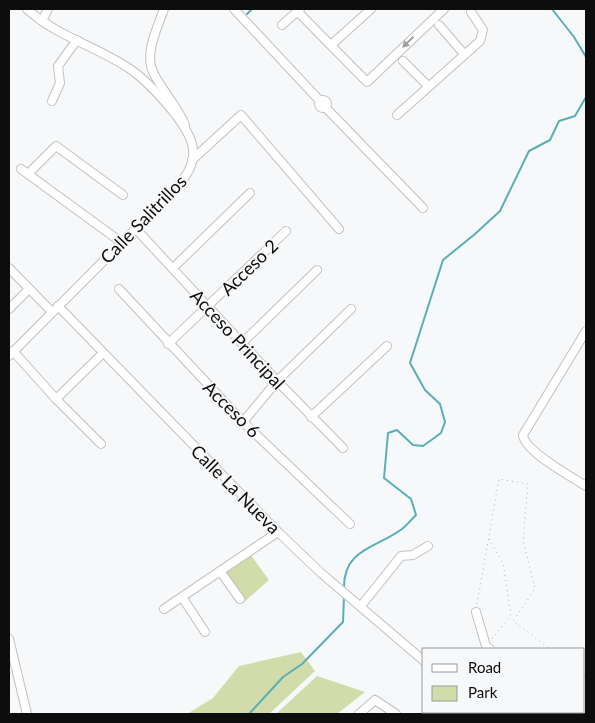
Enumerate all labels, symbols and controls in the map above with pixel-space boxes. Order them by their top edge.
one-way arrow [403,36,415,48]
street label: Calle Salitrillos [95,170,191,268]
street label: Acceso 2 [216,234,282,300]
street label: Acceso Principal [186,284,290,394]
street label: Acceso 6 [199,376,265,442]
street label: Calle La Nueva [187,440,285,538]
legend [422,648,585,713]
text: Road [468,658,501,676]
text: Park [468,683,498,701]

